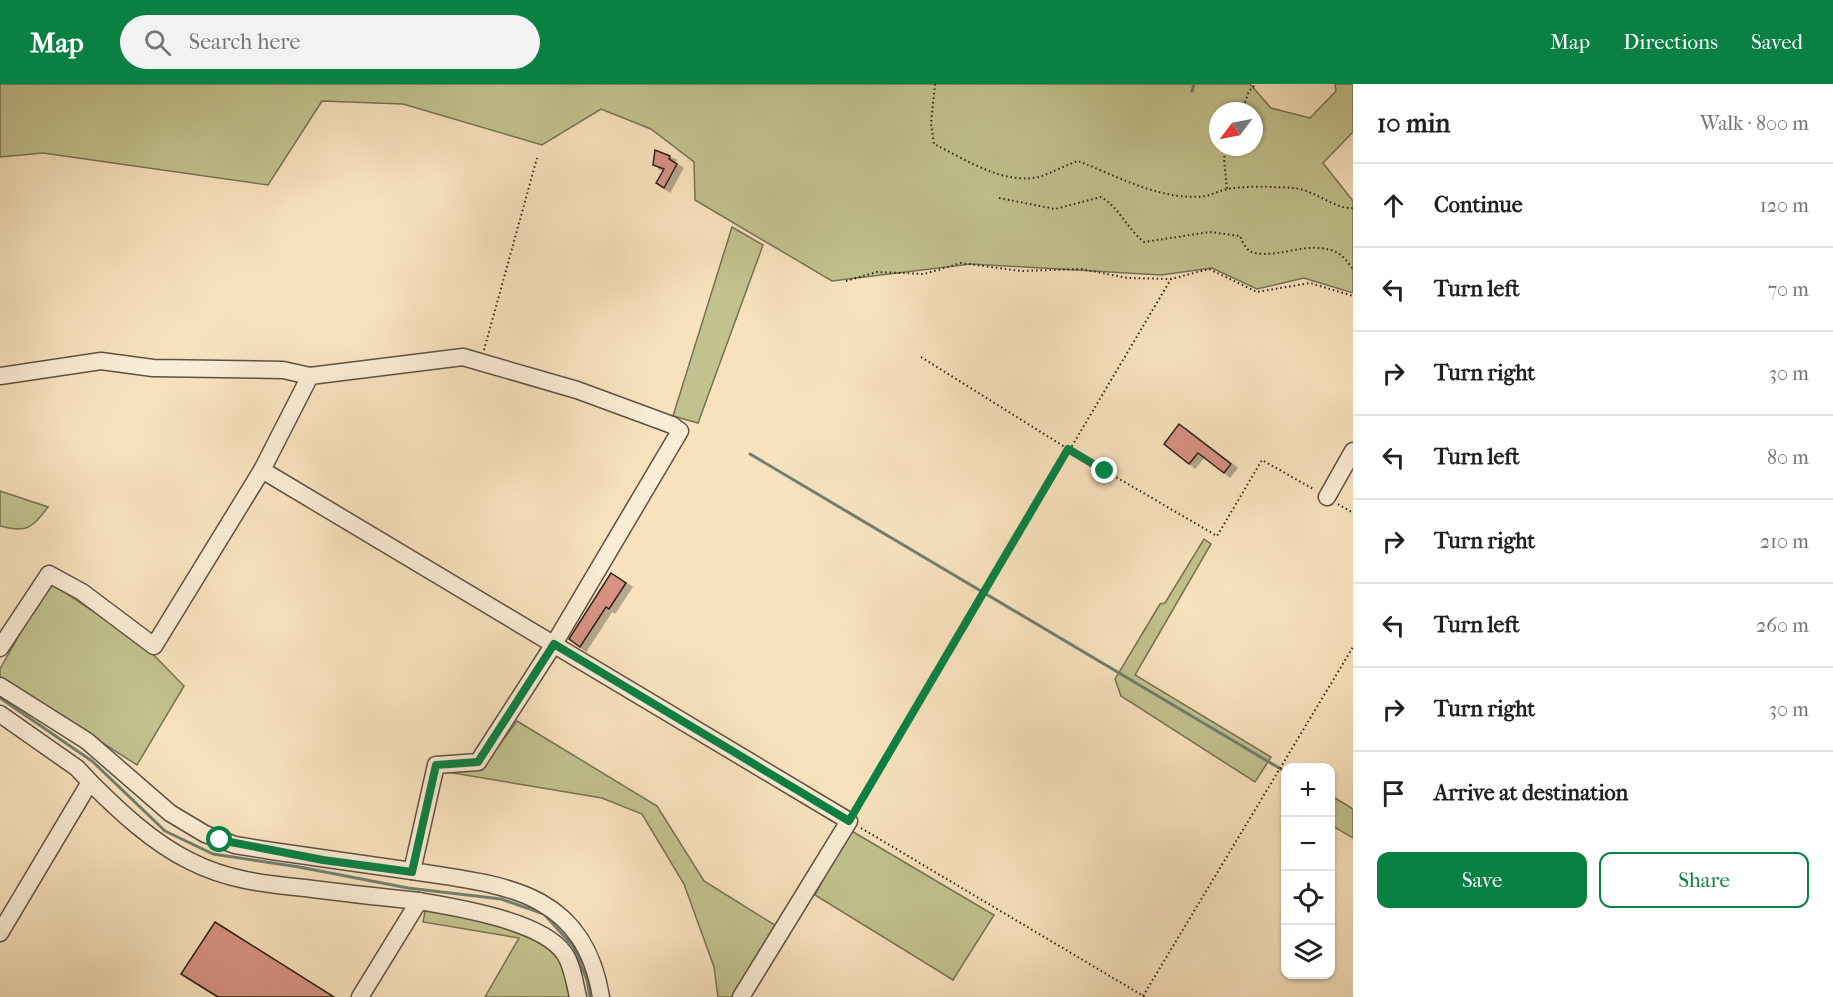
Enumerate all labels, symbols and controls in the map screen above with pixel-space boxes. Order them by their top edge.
search box [120,15,540,69]
text: Map [30,26,84,59]
icon: search [141,26,174,59]
text: Search here [189,29,300,55]
text: Map [1550,30,1590,54]
text: Directions [1623,30,1718,54]
text: Saved [1751,30,1803,54]
north arrow [1209,102,1263,156]
text: 10 min [1377,108,1450,139]
text: Walk · 800 m [1700,112,1809,135]
icon: ahead [1377,189,1410,222]
text: Continue [1434,192,1523,218]
text: 120 m [1760,194,1809,217]
icon: left [1377,273,1410,306]
text: Turn left [1434,276,1520,302]
text: 70 m [1767,278,1809,301]
icon: right [1377,357,1410,390]
text: Turn right [1434,360,1535,386]
text: 30 m [1769,362,1809,385]
icon: left [1377,441,1410,474]
text: Turn left [1434,444,1520,470]
text: 80 m [1767,446,1809,469]
route end [1091,457,1117,483]
icon: right [1377,525,1410,558]
text: Turn right [1434,528,1535,554]
text: 210 m [1760,530,1809,553]
icon: left [1377,609,1410,642]
text: Turn left [1434,612,1520,638]
text: 260 m [1756,614,1809,637]
icon: right [1377,693,1410,726]
text: Turn right [1434,696,1535,722]
text: 30 m [1769,698,1809,721]
map controls [1281,763,1335,979]
button: + [1281,763,1335,817]
icon: arrive [1377,777,1410,810]
text: Arrive at destination [1434,780,1628,806]
button: − [1281,817,1335,871]
route start [206,826,232,852]
button: Save [1377,852,1587,908]
button: Share [1599,852,1809,908]
button: locate [1281,871,1335,925]
button: layers [1281,925,1335,979]

